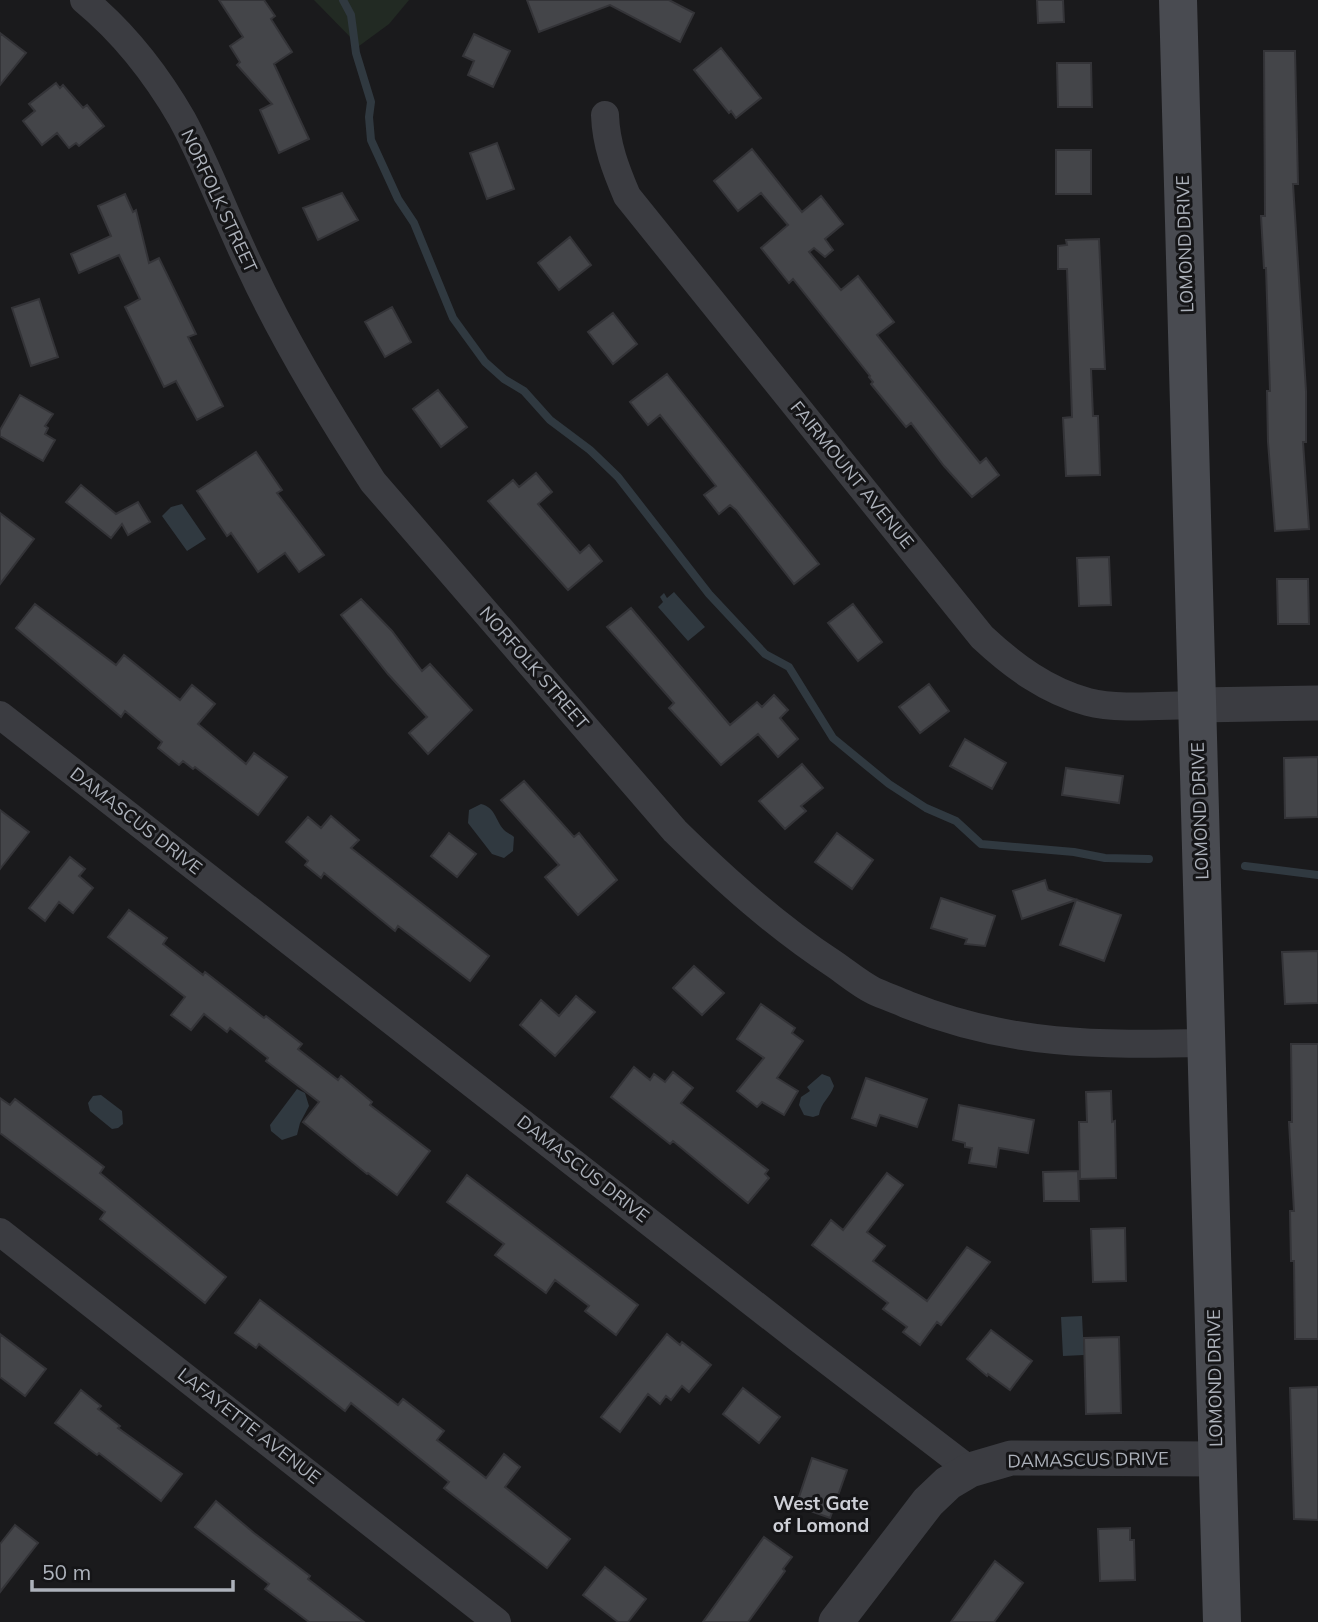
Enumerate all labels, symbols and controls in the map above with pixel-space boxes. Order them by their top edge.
street label: NORFOLK STREET [176,125,263,276]
street label: LOMOND DRIVE [1171,175,1198,313]
street label: FAIRMOUNT AVENUE [786,396,919,553]
street label: NORFOLK STREET [475,601,594,734]
street label: LOMOND DRIVE [1186,742,1213,880]
street label: DAMASCUS DRIVE [66,762,207,879]
street label: DAMASCUS DRIVE [513,1110,654,1227]
street label: LOMOND DRIVE [1202,1309,1227,1447]
street label: LAFAYETTE AVENUE [173,1363,325,1489]
street label: DAMASCUS DRIVE [1007,1447,1169,1472]
district label: West Gate of Lomond [773,1491,869,1537]
scale bar [32,1548,233,1592]
text: 50 m [42,1559,91,1585]

